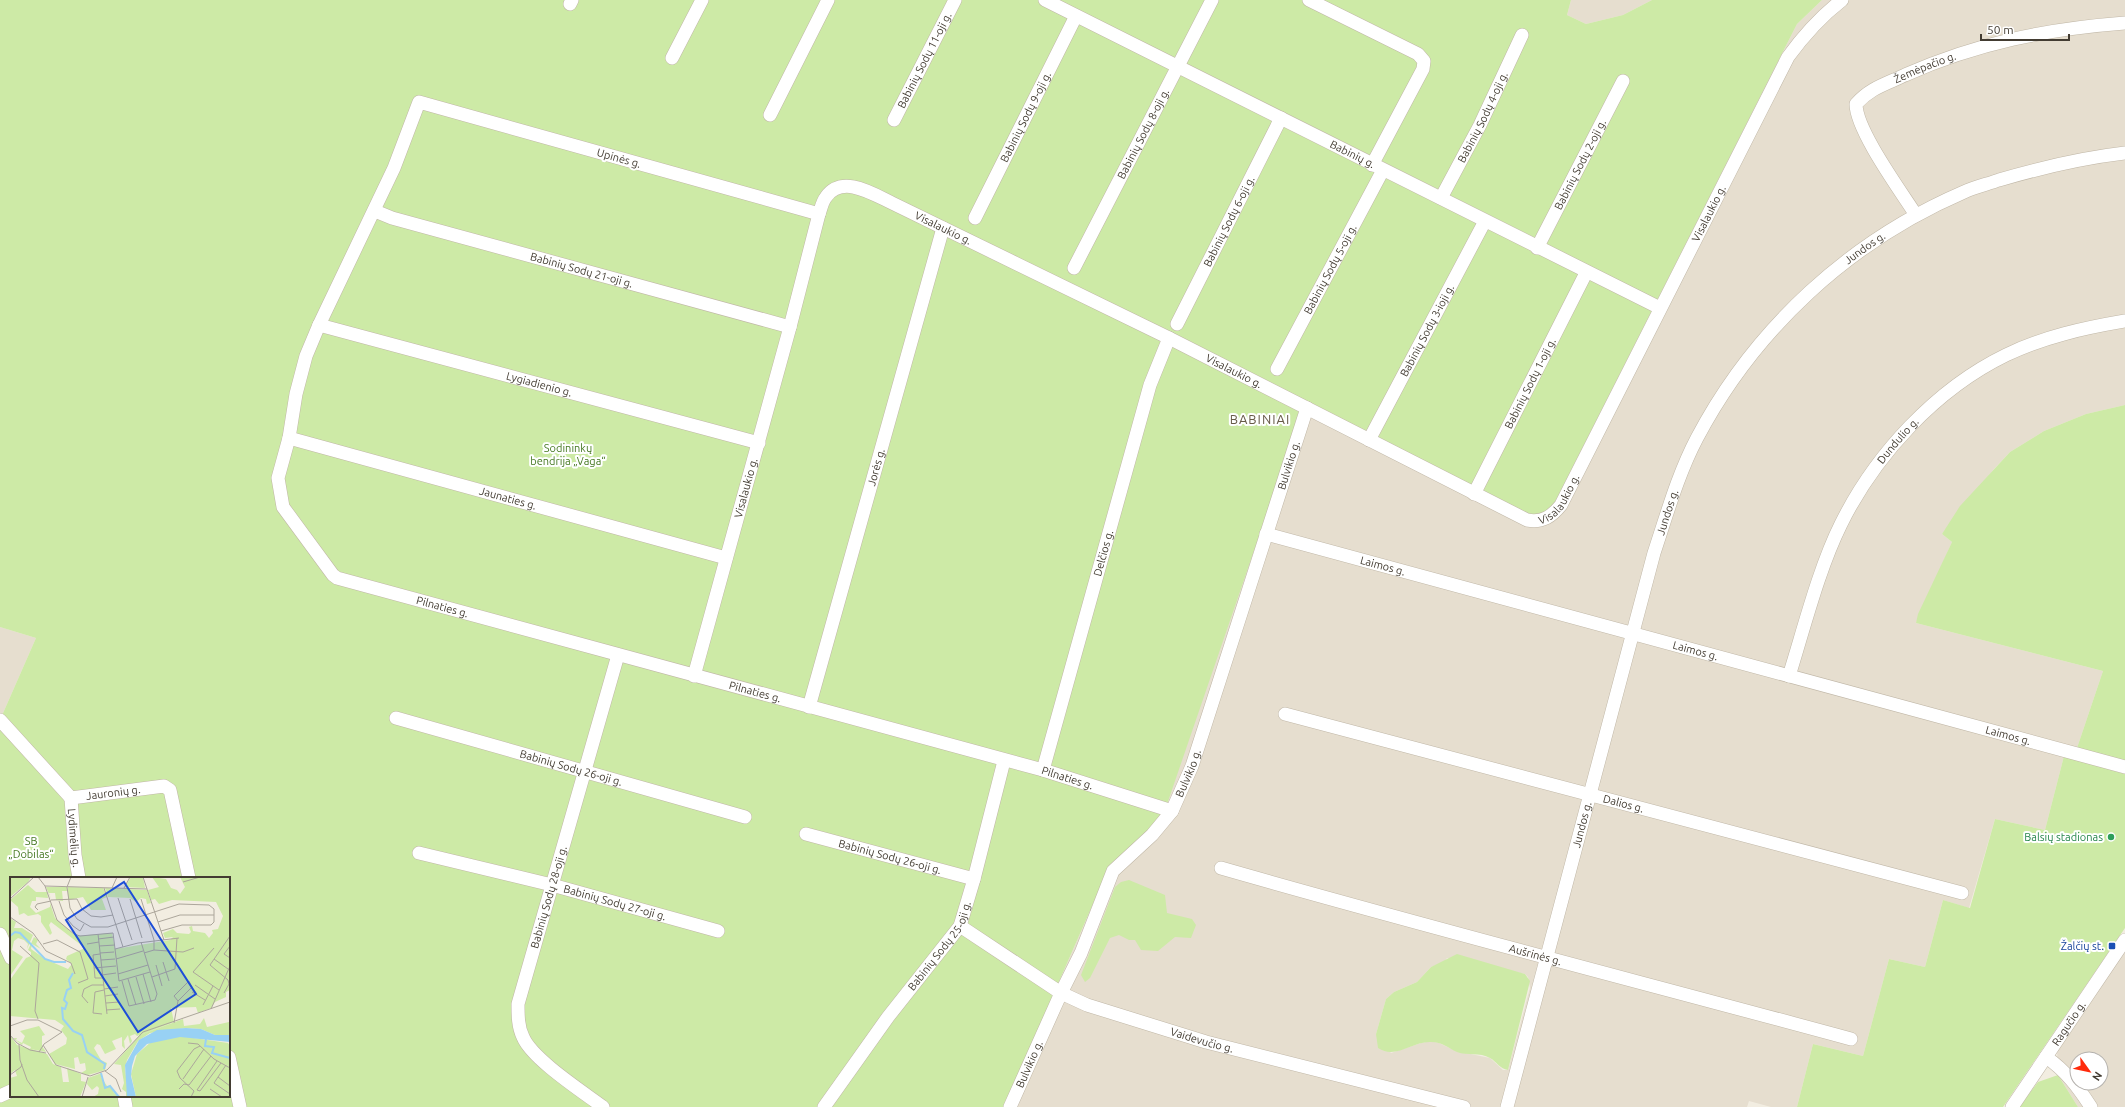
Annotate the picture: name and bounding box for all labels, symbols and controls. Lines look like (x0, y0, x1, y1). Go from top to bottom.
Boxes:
street label: Babinių Sodų 11-oji g. (895, 10, 954, 110)
scale bar (1981, 16, 2069, 42)
text: 50 m (1987, 23, 2014, 36)
street label: Žemėpačio g. (1892, 50, 1958, 85)
street label: Babinių Sodų 9-oji g. (998, 70, 1053, 164)
street label: Babinių Sodų 4-oji g. (1455, 70, 1510, 165)
street label: Babinių Sodų 8-oji g. (1115, 87, 1171, 181)
street label: Babinių Sodų 2-oji g. (1552, 117, 1608, 212)
street label: Babinių g. (1328, 138, 1377, 170)
street label: Upinės g. (596, 146, 642, 170)
street label: Babinių Sodų 6-oji g. (1201, 174, 1257, 269)
street label: Visalaukio g. (1689, 183, 1728, 244)
street label: Visalaukio g. (913, 209, 974, 247)
street label: Babinių Sodų 5-oji g. (1301, 222, 1359, 316)
street label: Jundos g. (1842, 229, 1887, 266)
street label: Babinių Sodų 21-oji g. (529, 250, 634, 290)
street label: Babinių Sodų 3-ioji g. (1398, 282, 1456, 379)
street label: Babinių Sodų 1-oji g. (1502, 336, 1558, 431)
street label: Visalaukio g. (1204, 352, 1264, 390)
street label: Lygiadienio g. (505, 370, 573, 399)
district label: BABINIAI (1230, 412, 1290, 426)
street label: Dundulio g. (1875, 415, 1921, 466)
street label: Bulvikio g. (1275, 439, 1302, 491)
park label: Sodininkų bendrija „Vaga“ (530, 442, 606, 467)
street label: Jorės g. (865, 447, 887, 487)
street label: Visalaukio g. (732, 457, 760, 519)
street label: Visalaukio g. (1537, 472, 1582, 526)
street label: Jaunaties g. (478, 485, 538, 512)
street label: Jundos g. (1654, 488, 1680, 537)
street label: Delčios g. (1091, 529, 1115, 578)
street label: Laimos g. (1359, 554, 1407, 578)
street label: Pilnaties g. (415, 594, 470, 619)
street label: Laimos g. (1672, 639, 1719, 662)
street label: Pilnaties g. (728, 679, 782, 705)
street label: Laimos g. (1984, 723, 2032, 747)
street label: Babinių Sodų 26-oji g. (518, 747, 624, 788)
street label: Bulvikio g. (1173, 748, 1203, 799)
street label: Pilnaties g. (1040, 764, 1095, 792)
street label: Jauronių g. (85, 783, 141, 802)
street label: Dalios g. (1602, 792, 1645, 815)
street label: Jundos g. (1570, 800, 1594, 849)
street label: Lydimėlių g. (66, 808, 83, 868)
place label: Balsių stadionas (2024, 831, 2103, 843)
marker: Balsių stadionas (2106, 832, 2116, 842)
park label: SB „Dobilas“ (8, 835, 54, 860)
street label: Babinių Sodų 26-oji g. (837, 837, 943, 876)
street label: Babinių Sodų 28-oji g. (528, 844, 569, 950)
inset map (10, 877, 230, 1097)
street label: Babinių Sodų 27-oji g. (562, 882, 668, 922)
street label: Babinių Sodų 25-oji g. (905, 900, 973, 993)
place label: Žalčių st. (2061, 939, 2104, 952)
marker: Žalčių st. (2107, 941, 2117, 951)
street label: Aušrinės g. (1508, 942, 1563, 967)
street label: Ragučio g. (2049, 999, 2088, 1048)
street label: Vaidevučio g. (1169, 1025, 1235, 1055)
street label: Bulvikio g. (1013, 1039, 1045, 1090)
north arrow (2069, 1051, 2109, 1091)
text: N (2090, 1070, 2105, 1083)

